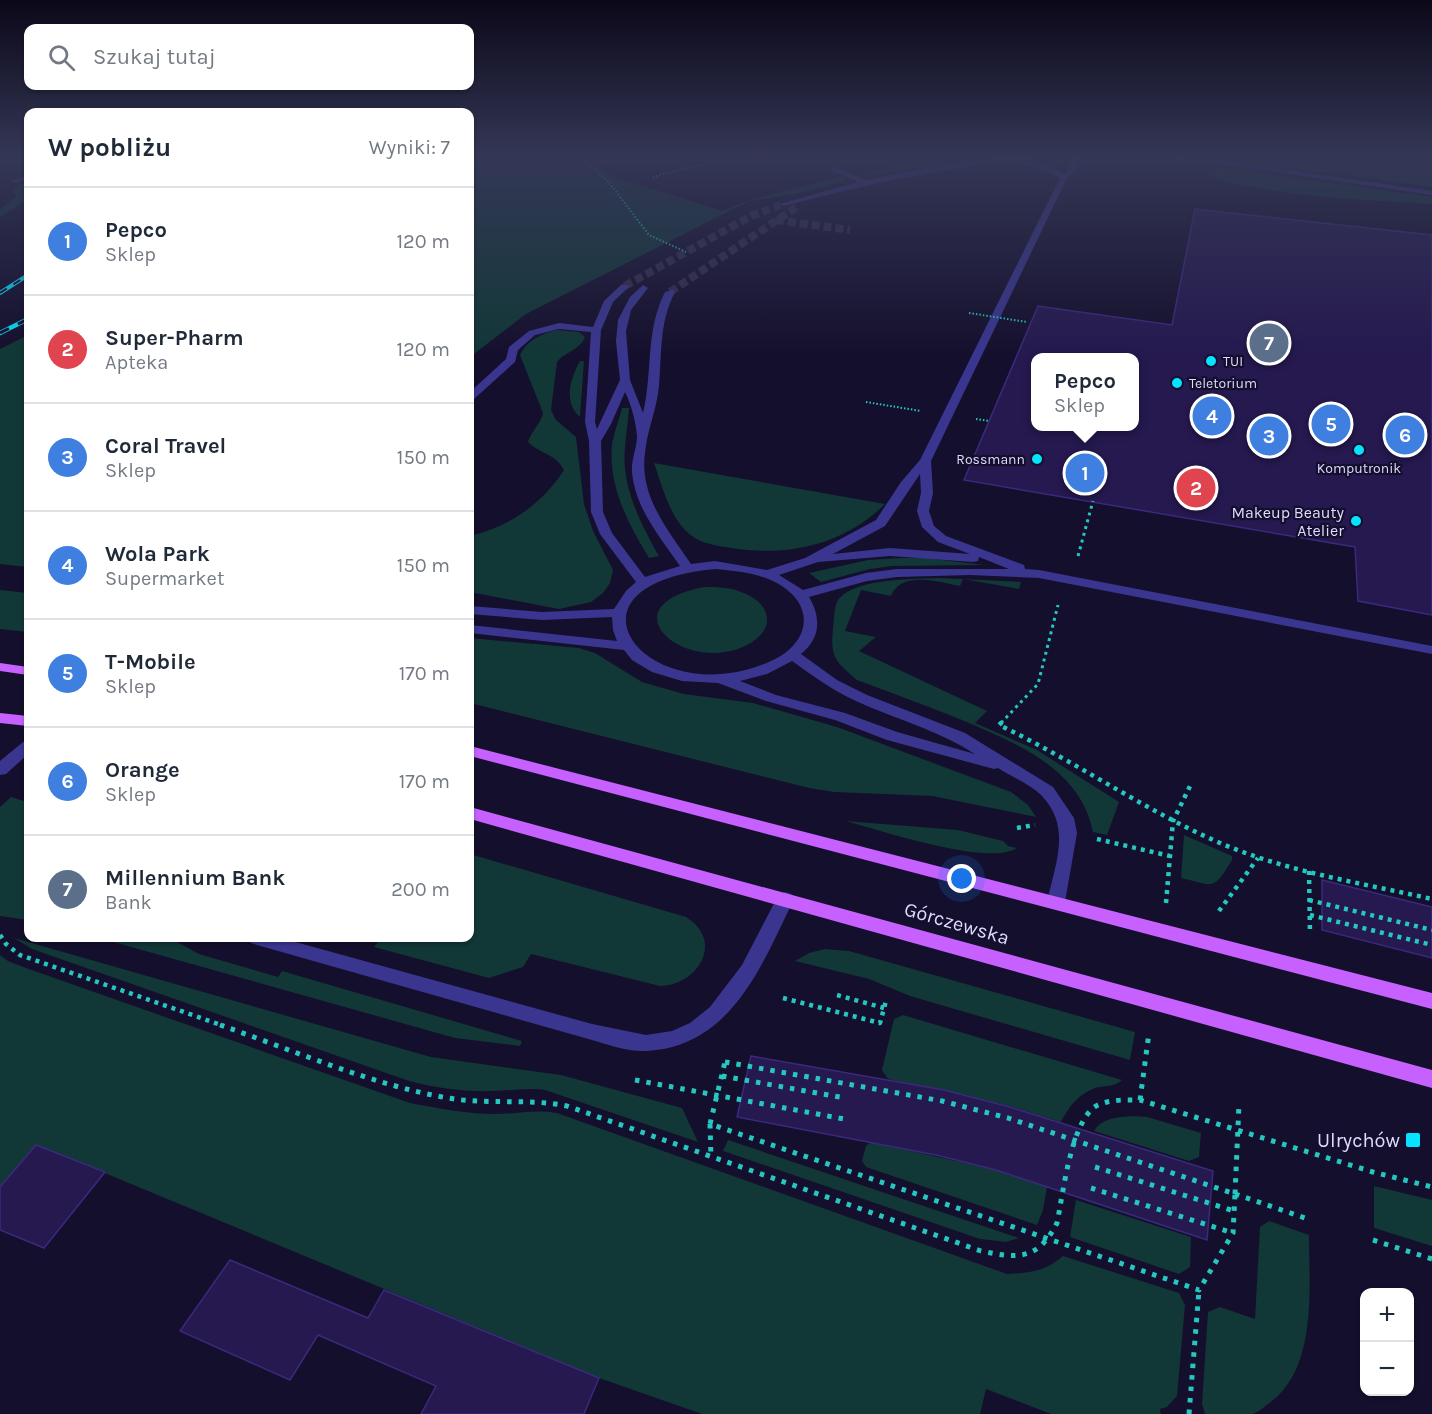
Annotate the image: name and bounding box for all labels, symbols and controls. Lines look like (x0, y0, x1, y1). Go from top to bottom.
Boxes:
search box (24, 24, 474, 90)
icon: search (45, 41, 78, 74)
text: Szukaj tutaj (93, 44, 216, 70)
text: W pobliżu (48, 132, 171, 163)
text: Wyniki: 7 (369, 136, 450, 159)
text: Pepco (105, 217, 167, 243)
text: 1 (64, 230, 71, 253)
text: 120 m (396, 230, 450, 253)
text: Sklep (105, 243, 156, 266)
pin: 7 (1250, 320, 1288, 366)
text: Super-Pharm (105, 325, 244, 351)
text: 2 (61, 338, 74, 361)
text: 120 m (396, 338, 450, 361)
text: Apteka (105, 351, 168, 374)
popup (1031, 353, 1139, 431)
place label: TUI (1223, 353, 1243, 370)
marker: TUI (1204, 354, 1218, 368)
text: Pepco (1054, 368, 1116, 394)
place label: Teletorium (1189, 375, 1257, 392)
marker: Teletorium (1170, 376, 1184, 390)
text: Sklep (1054, 394, 1105, 417)
pin: 4 (1192, 394, 1232, 438)
pin: 5 (1312, 402, 1350, 446)
pin: 6 (1386, 412, 1424, 458)
pin: 3 (1250, 414, 1288, 458)
text: Coral Travel (105, 433, 226, 459)
marker: Komputronik (1352, 443, 1366, 457)
text: 3 (61, 446, 74, 469)
text: 150 m (397, 446, 450, 469)
pin: 1 (1066, 450, 1104, 496)
place label: Rossmann (956, 451, 1025, 468)
marker: Rossmann (1030, 452, 1044, 466)
text: Sklep (105, 459, 156, 482)
place label: Komputronik (1317, 460, 1401, 477)
pin: 2 (1176, 466, 1216, 510)
place label: Makeup Beauty Atelier (1231, 503, 1345, 540)
marker: Makeup Beauty Atelier (1349, 514, 1363, 528)
text: Wola Park (105, 541, 210, 567)
text: 4 (62, 554, 73, 577)
text: 150 m (397, 554, 450, 577)
text: Supermarket (105, 567, 224, 590)
text: T-Mobile (105, 649, 196, 675)
text: 5 (62, 662, 73, 685)
text: 170 m (399, 662, 450, 685)
text: Sklep (105, 675, 156, 698)
text: Orange (105, 757, 180, 783)
text: 6 (61, 770, 74, 793)
text: 170 m (399, 770, 450, 793)
text: Sklep (105, 783, 156, 806)
your location (947, 864, 976, 893)
text: Millennium Bank (105, 865, 285, 891)
text: 7 (63, 878, 72, 901)
text: 200 m (391, 878, 450, 901)
text: Bank (105, 891, 152, 914)
street label: Górczewska (902, 897, 1012, 949)
place label: Ulrychów (1317, 1129, 1401, 1152)
marker: Ulrychów (1404, 1131, 1422, 1149)
map controls (1360, 1288, 1414, 1396)
button: + (1360, 1288, 1414, 1342)
button: − (1360, 1342, 1414, 1396)

